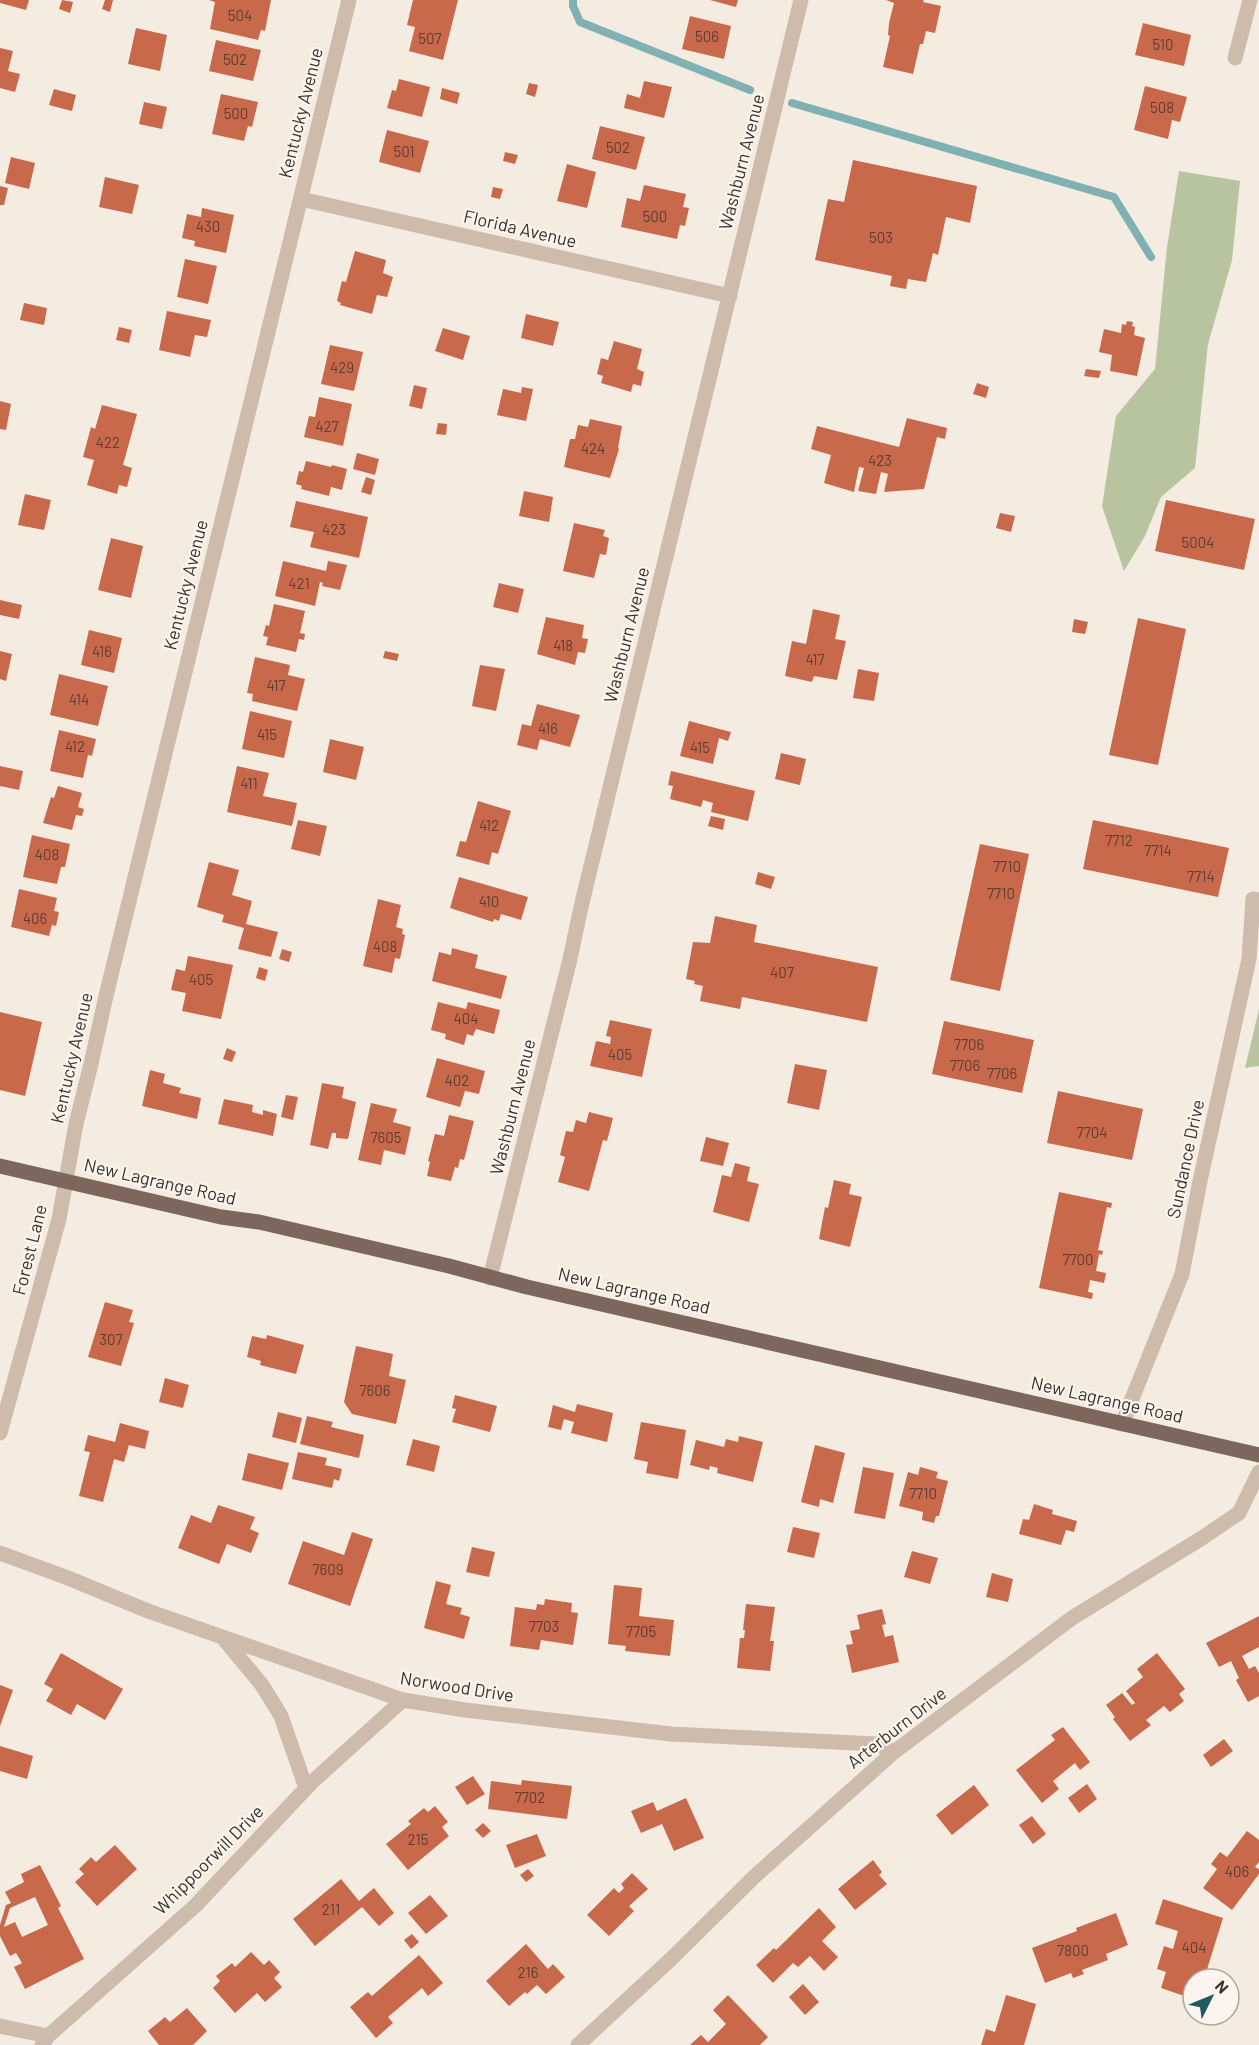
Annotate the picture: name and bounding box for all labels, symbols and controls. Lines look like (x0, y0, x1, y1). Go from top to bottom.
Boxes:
house number: 504 (228, 6, 252, 24)
house number: 506 (695, 27, 719, 45)
house number: 507 (418, 29, 442, 47)
house number: 510 (1152, 35, 1174, 53)
street label: Kentucky Avenue (273, 45, 327, 180)
house number: 502 (223, 50, 247, 68)
street label: Washburn Avenue (714, 92, 769, 232)
house number: 508 (1150, 98, 1174, 116)
house number: 500 (224, 104, 248, 122)
house number: 502 (606, 138, 630, 156)
house number: 501 (393, 142, 415, 160)
street label: Florida Avenue (462, 204, 579, 252)
house number: 500 (643, 207, 667, 225)
house number: 430 (196, 217, 220, 235)
house number: 503 (869, 228, 893, 246)
house number: 429 (330, 358, 354, 376)
house number: 427 (315, 417, 339, 435)
house number: 422 (96, 433, 120, 451)
house number: 424 (581, 439, 605, 457)
house number: 423 (868, 451, 892, 469)
street label: Kentucky Avenue (158, 517, 212, 652)
house number: 423 (322, 520, 346, 538)
house number: 5004 (1182, 533, 1214, 551)
street label: Washburn Avenue (599, 565, 654, 705)
house number: 421 (288, 574, 310, 592)
house number: 418 (553, 636, 573, 654)
house number: 416 (92, 642, 112, 660)
house number: 417 (805, 650, 825, 668)
house number: 417 (266, 676, 286, 694)
house number: 414 (69, 690, 89, 708)
house number: 416 (538, 719, 558, 737)
house number: 415 (257, 725, 277, 743)
house number: 412 (65, 737, 85, 755)
house number: 415 (690, 738, 710, 756)
house number: 411 (240, 774, 258, 792)
house number: 412 (479, 816, 499, 834)
house number: 7712 (1105, 831, 1133, 849)
house number: 7714 (1144, 841, 1172, 859)
house number: 408 (35, 845, 59, 863)
house number: 7710 (993, 857, 1021, 875)
house number: 7714 (1187, 867, 1215, 885)
house number: 7710 (987, 884, 1015, 902)
house number: 410 (479, 892, 499, 910)
house number: 406 (23, 909, 47, 927)
house number: 408 (373, 937, 397, 955)
house number: 407 (770, 963, 794, 981)
house number: 405 (189, 970, 213, 988)
street label: Kentucky Avenue (45, 990, 97, 1125)
house number: 404 (453, 1009, 479, 1027)
house number: 7706 (954, 1035, 984, 1053)
street label: Washburn Avenue (485, 1037, 540, 1177)
house number: 405 (608, 1045, 632, 1063)
house number: 7706 (950, 1056, 980, 1074)
house number: 7706 (987, 1064, 1017, 1082)
house number: 402 (445, 1071, 469, 1089)
street label: Sundance Drive (1162, 1097, 1208, 1220)
house number: 7704 (1077, 1123, 1107, 1141)
house number: 7605 (370, 1128, 402, 1146)
street label: New Lagrange Road (82, 1153, 238, 1209)
street label: Forest Lane (7, 1202, 51, 1297)
house number: 7700 (1062, 1250, 1094, 1268)
street label: New Lagrange Road (556, 1262, 712, 1318)
house number: 307 (99, 1330, 123, 1348)
street label: New Lagrange Road (1029, 1371, 1185, 1427)
house number: 7606 (359, 1381, 391, 1399)
house number: 7710 (909, 1484, 937, 1502)
house number: 7609 (312, 1560, 344, 1578)
house number: 7703 (529, 1617, 559, 1635)
house number: 7705 (626, 1622, 656, 1640)
street label: Norwood Drive (399, 1666, 516, 1706)
street label: Arterburn Drive (842, 1682, 950, 1773)
house number: 7702 (515, 1788, 545, 1806)
street label: Whippoorwill Drive (149, 1800, 268, 1919)
house number: 215 (408, 1830, 428, 1848)
house number: 406 (1225, 1862, 1249, 1880)
house number: 211 (322, 1900, 340, 1918)
house number: 404 (1181, 1938, 1207, 1956)
house number: 7800 (1057, 1941, 1089, 1959)
house number: 216 (518, 1963, 538, 1981)
north arrow (1181, 1967, 1241, 2027)
text: N (1212, 1976, 1233, 1997)

